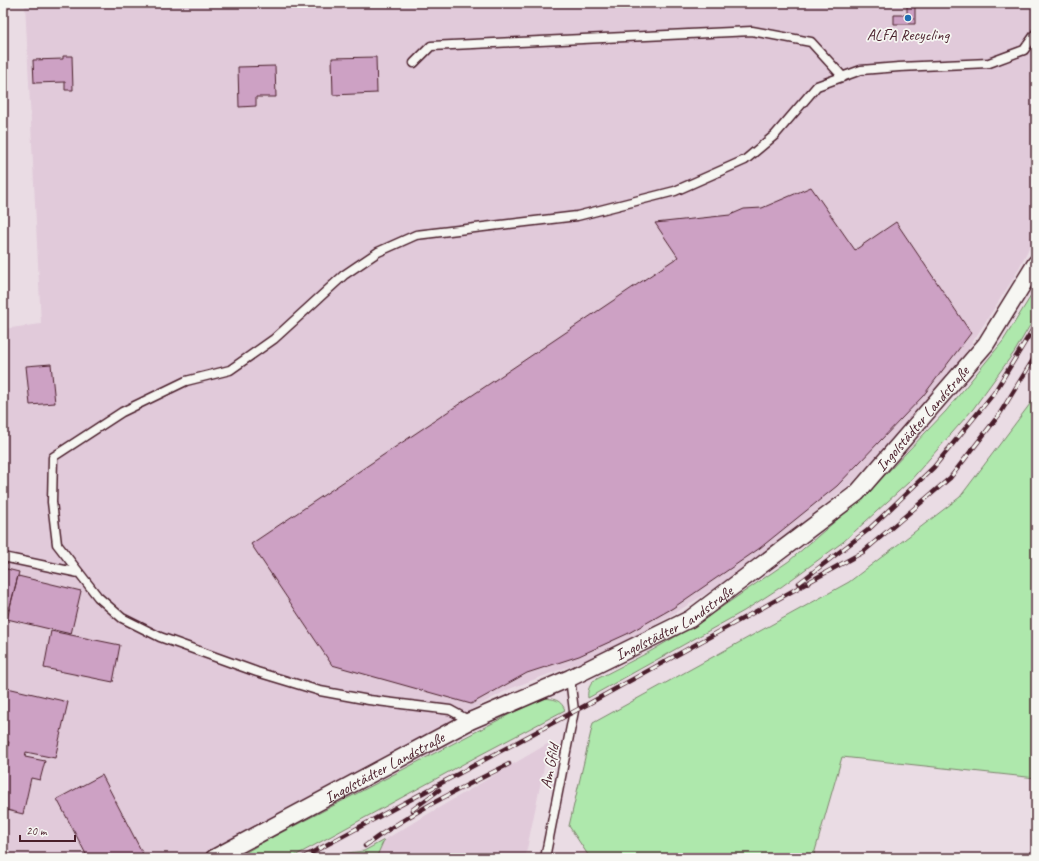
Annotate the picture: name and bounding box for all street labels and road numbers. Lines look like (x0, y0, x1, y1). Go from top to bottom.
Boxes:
street label: Ingolstädter Landstraße (871, 361, 975, 476)
street label: Ingolstädter Landstraße (612, 580, 738, 665)
street label: Ingolstädter Landstraße (321, 727, 450, 808)
street label: Am Gfild (536, 740, 565, 790)

